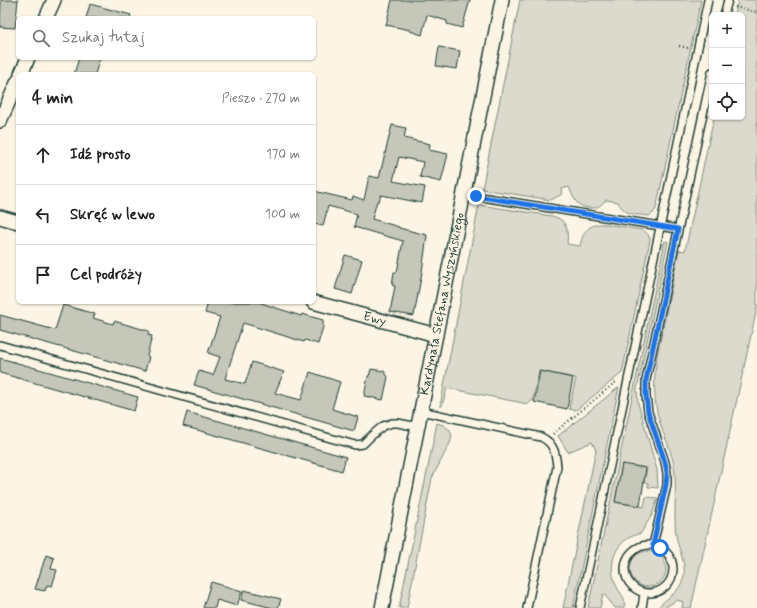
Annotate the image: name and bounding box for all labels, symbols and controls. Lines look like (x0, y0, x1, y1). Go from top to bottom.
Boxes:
map controls (709, 12, 745, 120)
button: + (709, 12, 745, 48)
search box (16, 16, 316, 60)
icon: search (30, 27, 52, 49)
text: Szukaj tutaj (62, 28, 145, 48)
button: − (709, 48, 745, 84)
button: locate (709, 84, 745, 120)
text: 4 min (32, 87, 73, 109)
text: Pieszo · 270 m (222, 90, 300, 107)
icon: ahead (32, 144, 54, 166)
text: Idź prosto (70, 145, 131, 165)
text: 170 m (266, 146, 300, 163)
route end (467, 187, 485, 205)
icon: left (32, 204, 54, 226)
text: Skręć w lewo (70, 205, 155, 225)
text: 100 m (265, 206, 300, 223)
street label: Kardynała Stefana Wyszyńskiego (416, 211, 468, 397)
icon: arrive (32, 264, 54, 286)
text: Cel podróży (70, 265, 142, 285)
street label: Ewy (361, 307, 389, 330)
route start (651, 539, 669, 557)

